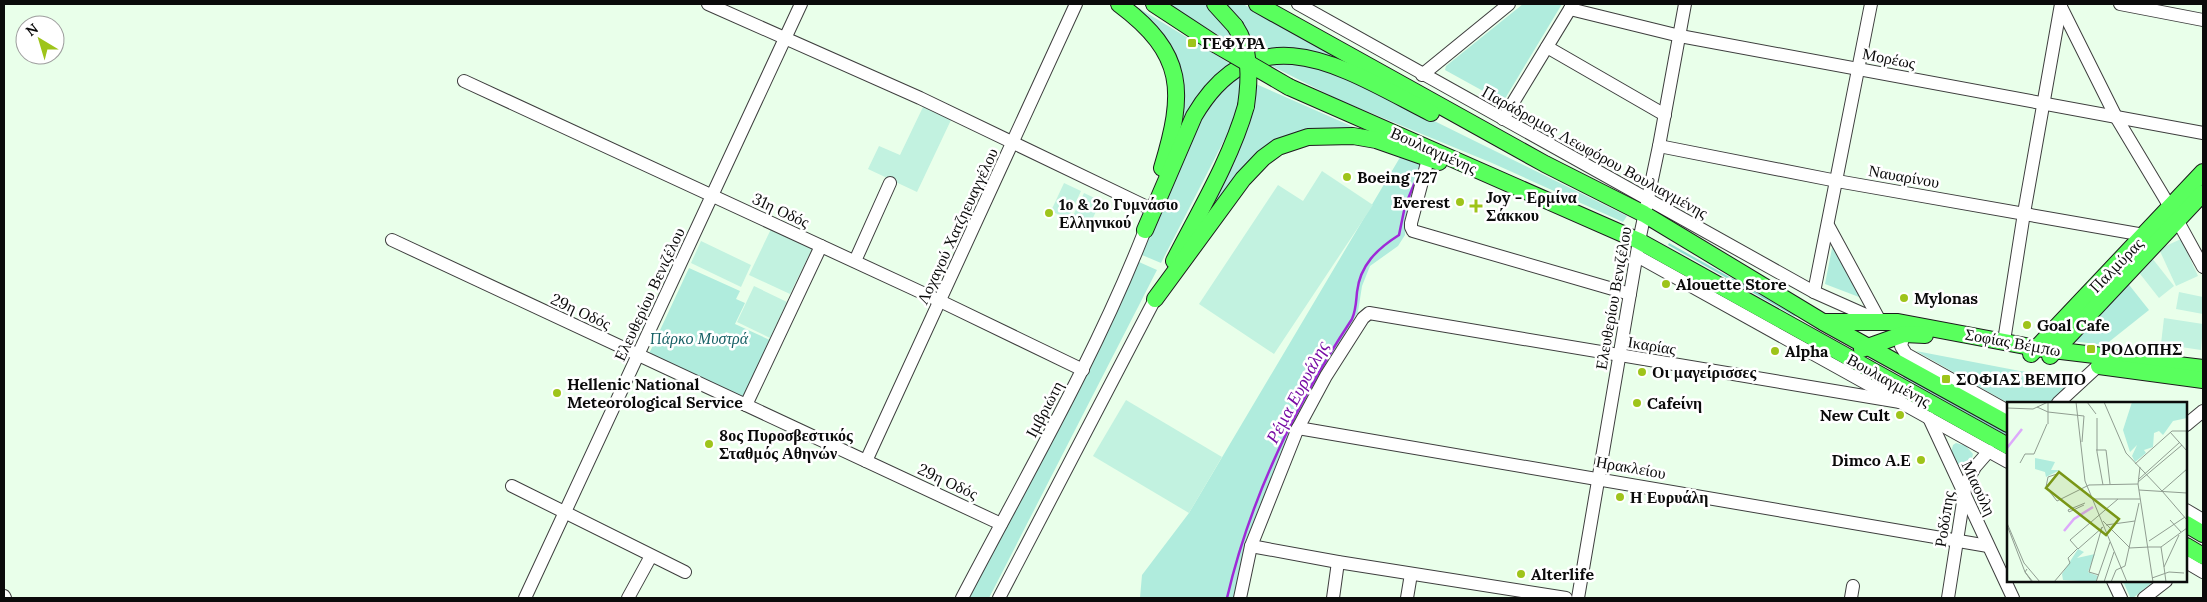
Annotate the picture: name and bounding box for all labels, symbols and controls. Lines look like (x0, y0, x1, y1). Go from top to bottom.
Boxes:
north arrow (15, 15, 65, 65)
text: N (22, 19, 42, 40)
place label: ΓΕΦΥΡΑ (1202, 33, 1266, 53)
marker: ΓΕΦΥΡΑ (1186, 37, 1198, 49)
street label: Μορέως (1861, 43, 1918, 73)
street label: Παράδρομος Λεωφόρου Βουλιαγμένης (1478, 81, 1712, 223)
street label: Βουλιαγμένης (1388, 122, 1481, 178)
street label: Λοχαγού Χατζηευαγγέλου (912, 145, 1002, 307)
street label: Ναυαρίνου (1867, 160, 1941, 192)
place label: Boeing 727 (1357, 167, 1438, 187)
marker: Boeing 727 (1341, 171, 1353, 183)
place label: Joy - Ερμίνα Σάκκου (1486, 187, 1577, 225)
street label: 31η Οδός (749, 188, 813, 232)
place label: Everest (1393, 192, 1450, 212)
place label: 1ο & 2ο Γυμνάσιο Ελληνικού (1059, 194, 1178, 232)
marker: Everest (1454, 196, 1466, 208)
marker: Joy - Ερμίνα Σάκκου (1470, 200, 1482, 212)
marker: 1ο & 2ο Γυμνάσιο Ελληνικού (1043, 207, 1055, 219)
street label: Ελευθερίου Βενιζέλου (609, 224, 689, 364)
street label: Ελευθερίου Βενιζέλου (1591, 225, 1635, 371)
street label: Παλμύρας (2085, 233, 2148, 297)
place label: Alouette Store (1676, 274, 1787, 294)
marker: Alouette Store (1660, 278, 1672, 290)
street label: 29η Οδός (548, 288, 615, 334)
place label: Mylonas (1914, 288, 1978, 308)
marker: Mylonas (1898, 292, 1910, 304)
place label: Goal Cafe (2037, 315, 2110, 335)
marker: Goal Cafe (2021, 319, 2033, 331)
street label: Σοφίας Βέμπω (1964, 324, 2062, 360)
park label: Πάρκο Μυστρά (650, 328, 749, 348)
street label: Ικαρίας (1626, 331, 1678, 359)
water label: Ρέμα Ευρυάλης (1260, 336, 1334, 448)
place label: ΡΟΔΟΠΗΣ (2101, 339, 2182, 359)
place label: Alpha (1785, 341, 1829, 361)
marker: ΡΟΔΟΠΗΣ (2085, 343, 2097, 355)
marker: Alpha (1769, 345, 1781, 357)
street label: Βουλιαγμένης (1844, 349, 1935, 411)
place label: Οι μαγείρισσες (1652, 362, 1756, 382)
marker: Οι μαγείρισσες (1636, 366, 1648, 378)
place label: ΣΟΦΙΑΣ ΒΕΜΠΟ (1956, 369, 2086, 389)
marker: ΣΟΦΙΑΣ ΒΕΜΠΟ (1940, 373, 1952, 385)
place label: Hellenic National Meteorological Service (567, 374, 743, 412)
street label: Ιμβριώτη (1021, 377, 1067, 441)
marker: Hellenic National Meteorological Service (551, 387, 563, 399)
place label: Cafeίνη (1647, 393, 1702, 413)
marker: Cafeίνη (1631, 397, 1643, 409)
inset map (2007, 402, 2187, 582)
place label: New Cult (1820, 405, 1890, 425)
marker: New Cult (1894, 409, 1906, 421)
place label: 8ος Πυροσβεστικός Σταθμός Αθηνών (719, 425, 853, 463)
marker: 8ος Πυροσβεστικός Σταθμός Αθηνών (703, 438, 715, 450)
place label: Dimco Α.Ε (1831, 450, 1911, 470)
street label: Ηρακλείου (1594, 451, 1668, 483)
marker: Dimco Α.Ε (1915, 454, 1927, 466)
street label: Μιαούλη (1958, 457, 2000, 519)
street label: 29η Οδός (915, 458, 982, 504)
place label: Η Ευρυάλη (1630, 487, 1708, 507)
street label: Ροδόπης (1930, 489, 1958, 548)
marker: Η Ευρυάλη (1614, 491, 1626, 503)
place label: Alterlife (1531, 564, 1594, 584)
marker: Alterlife (1515, 568, 1527, 580)

